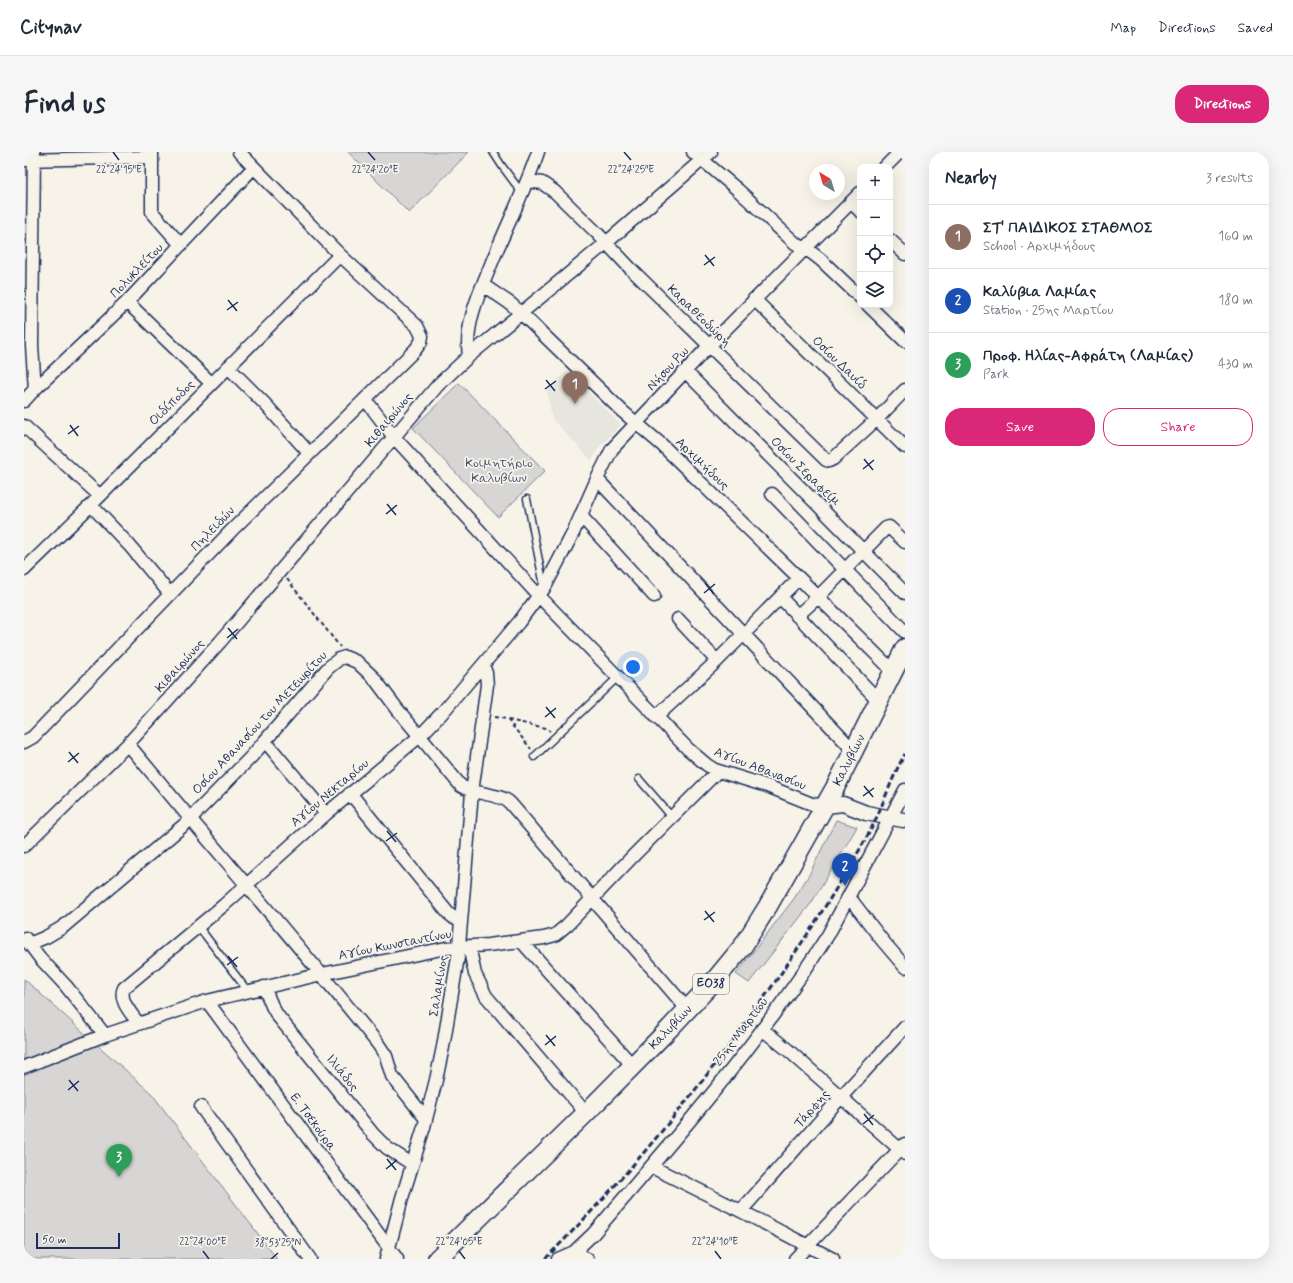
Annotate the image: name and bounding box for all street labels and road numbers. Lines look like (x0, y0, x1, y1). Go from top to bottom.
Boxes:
street label: Πολυκλείτου (107, 240, 167, 302)
street label: Καραθεοδώρη (663, 281, 735, 351)
street label: Οσίου Δαυίδ (808, 333, 870, 393)
street label: Νήσου Ρω (643, 343, 693, 395)
street label: Οιδίποδος (145, 376, 199, 430)
street label: Κιθαιρώνος (361, 389, 417, 451)
street label: Οσίου Σεραφείμ (766, 433, 844, 511)
street label: Αρχιμήδους (671, 434, 733, 494)
street label: Πηλειδών (187, 503, 239, 555)
street label: Κιθαιρώνος (152, 635, 209, 696)
street label: Οσίου Αθανασίου του Μετεωρίτου (189, 647, 331, 798)
street label: Καλυβίων (829, 731, 869, 789)
street label: Αγίου Αθανασίου (711, 744, 809, 794)
street label: Αγίου Νεκταρίου (287, 755, 373, 831)
street label: Αγίου Κωνσταντίνου (337, 926, 453, 964)
street label: Σαλαμίνος (426, 954, 452, 1018)
road number: ΕΟ38 (693, 974, 729, 994)
street label: 25ης Μαρτίου (710, 994, 772, 1070)
street label: Καλυβίων (645, 1001, 696, 1053)
street label: Ιλιάδος (322, 1051, 362, 1095)
street label: Τάρφης (791, 1086, 834, 1132)
street label: Ε. Τσεκούρα (286, 1090, 340, 1154)

